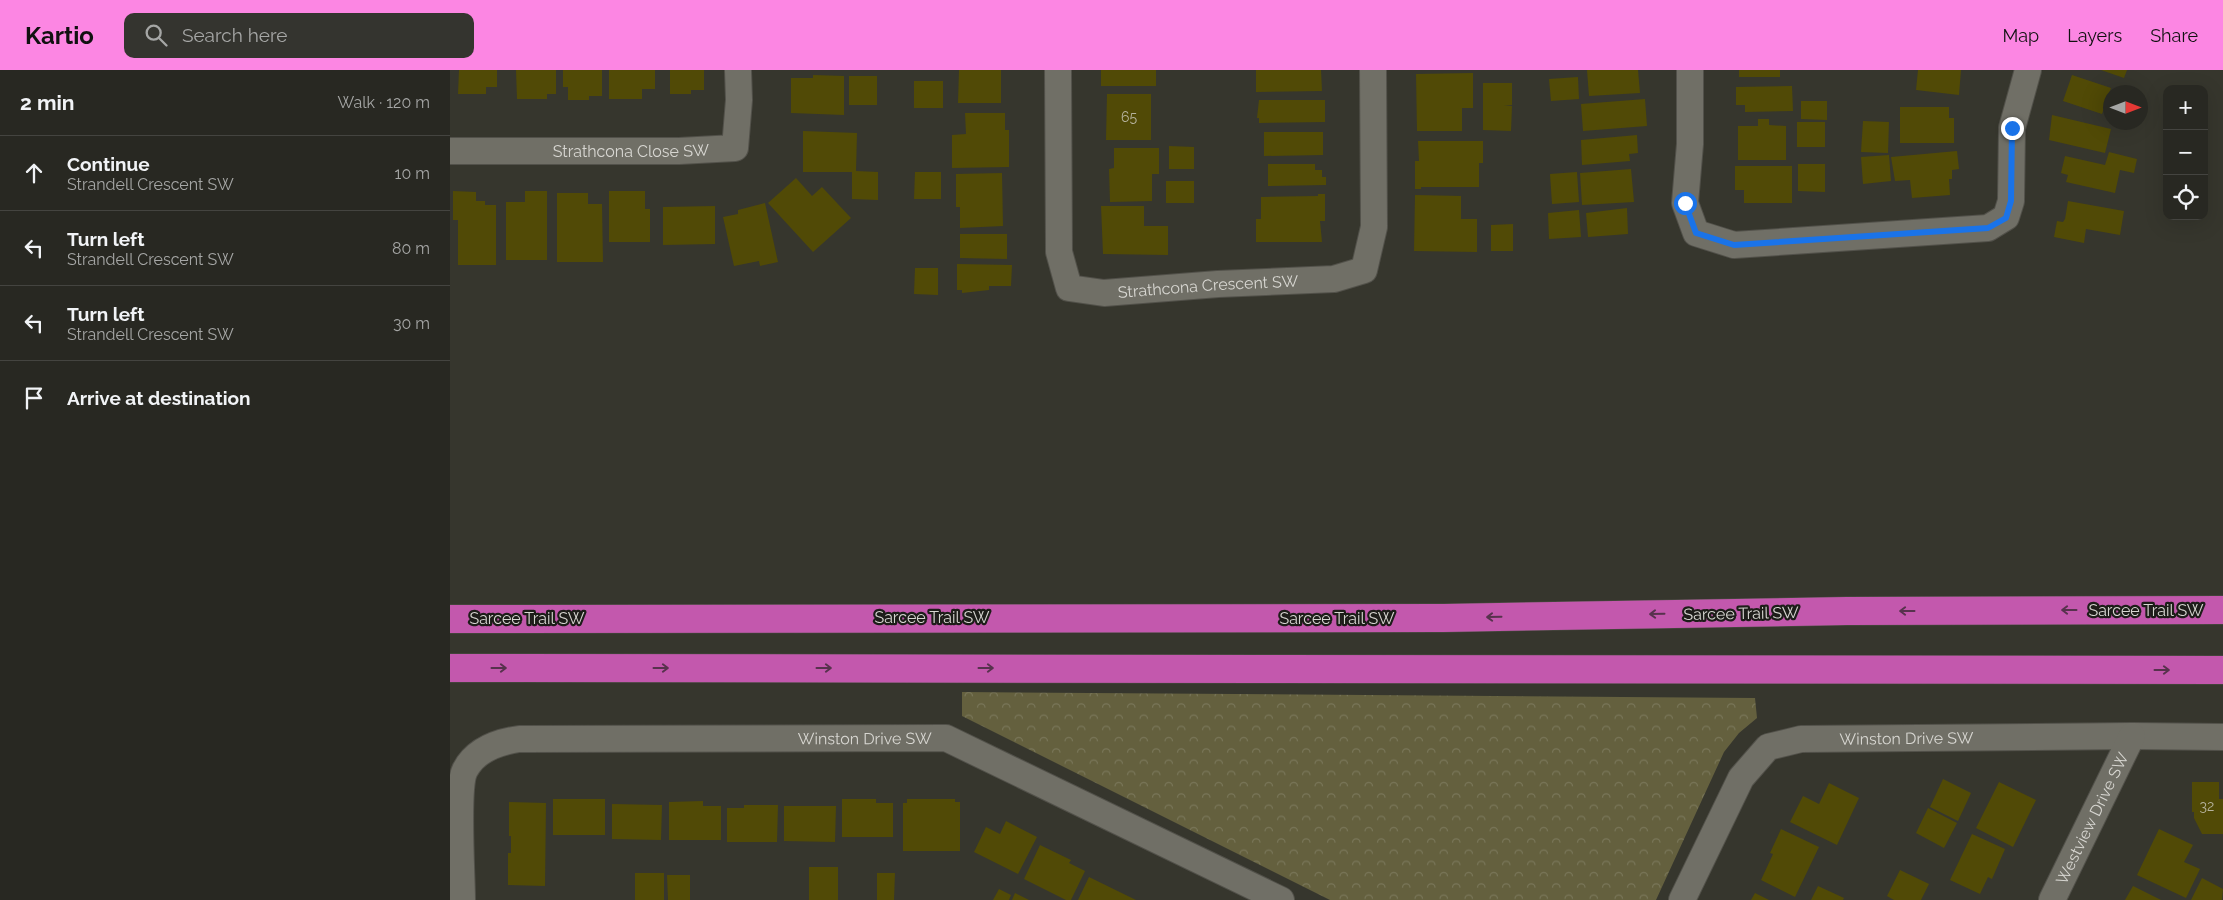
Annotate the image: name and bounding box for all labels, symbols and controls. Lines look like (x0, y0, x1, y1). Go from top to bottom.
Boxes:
search box (124, 13, 474, 58)
text: Kartio (25, 21, 94, 50)
icon: search (142, 21, 170, 49)
text: Search here (182, 24, 287, 46)
text: Map (2003, 25, 2039, 46)
text: Layers (2067, 25, 2122, 46)
text: Share (2150, 25, 2198, 46)
north arrow (2103, 85, 2148, 130)
map controls (2163, 85, 2208, 220)
button: + (2163, 85, 2208, 130)
text: 2 min (20, 90, 74, 115)
text: Walk · 120 m (338, 93, 430, 112)
house number: 65 (1121, 109, 1137, 125)
route end (2001, 117, 2024, 140)
button: − (2163, 130, 2208, 175)
street label: Strathcona Close SW (553, 140, 710, 161)
text: Continue (67, 153, 150, 175)
icon: ahead (20, 159, 48, 187)
text: 10 m (395, 164, 430, 183)
text: Strandell Crescent SW (67, 175, 234, 194)
button: locate (2163, 175, 2208, 220)
route start (1674, 192, 1697, 215)
text: Turn left (67, 228, 144, 250)
icon: left (20, 234, 48, 262)
text: 80 m (392, 239, 430, 258)
text: Strandell Crescent SW (67, 250, 234, 269)
street label: Strathcona Crescent SW (1117, 272, 1299, 302)
text: Turn left (67, 303, 144, 325)
icon: left (20, 309, 48, 337)
text: 30 m (393, 314, 430, 333)
text: Strandell Crescent SW (67, 325, 234, 344)
icon: arrive (20, 384, 48, 412)
text: Arrive at destination (67, 387, 251, 409)
street label: Sarcee Trail SW (2088, 601, 2204, 620)
street label: Sarcee Trail SW (1683, 603, 1799, 624)
one-way arrow (2062, 605, 2078, 615)
one-way arrow (1899, 606, 1916, 616)
street label: Sarcee Trail SW (874, 608, 990, 627)
street label: Sarcee Trail SW (469, 609, 585, 628)
street label: Sarcee Trail SW (1279, 609, 1395, 628)
one-way arrow (1649, 609, 1666, 619)
one-way arrow (1487, 612, 1503, 622)
one-way arrow (490, 663, 506, 673)
one-way arrow (652, 663, 669, 673)
one-way arrow (815, 663, 831, 673)
one-way arrow (978, 663, 994, 673)
one-way arrow (2154, 665, 2170, 675)
street label: Winston Drive SW (1839, 728, 1974, 749)
street label: Winston Drive SW (798, 729, 932, 748)
street label: Westview Drive SW (2052, 749, 2133, 888)
house number: 32 (2200, 798, 2214, 814)

